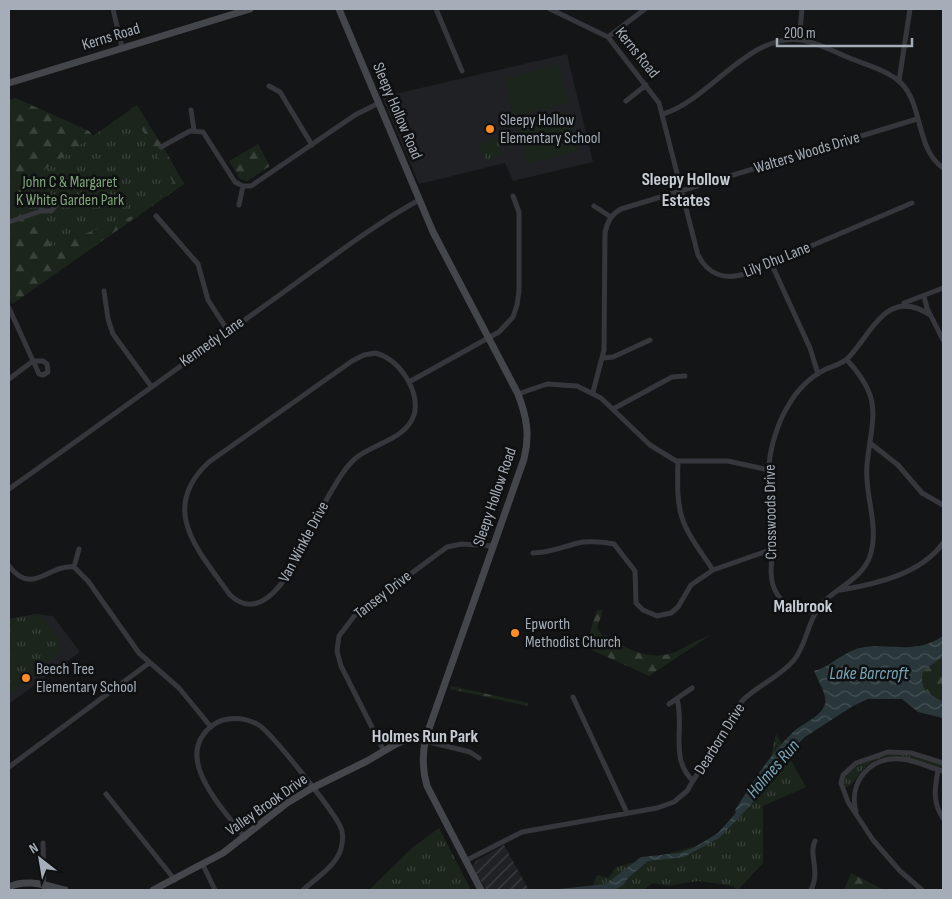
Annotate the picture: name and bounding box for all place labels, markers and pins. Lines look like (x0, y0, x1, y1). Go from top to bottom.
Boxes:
place label: Sleepy Hollow Elementary School (500, 111, 600, 148)
marker: Sleepy Hollow Elementary School (484, 123, 496, 135)
place label: Epworth Methodist Church (525, 615, 621, 652)
marker: Epworth Methodist Church (509, 627, 521, 639)
place label: Beech Tree Elementary School (36, 660, 136, 697)
marker: Beech Tree Elementary School (20, 672, 32, 684)

